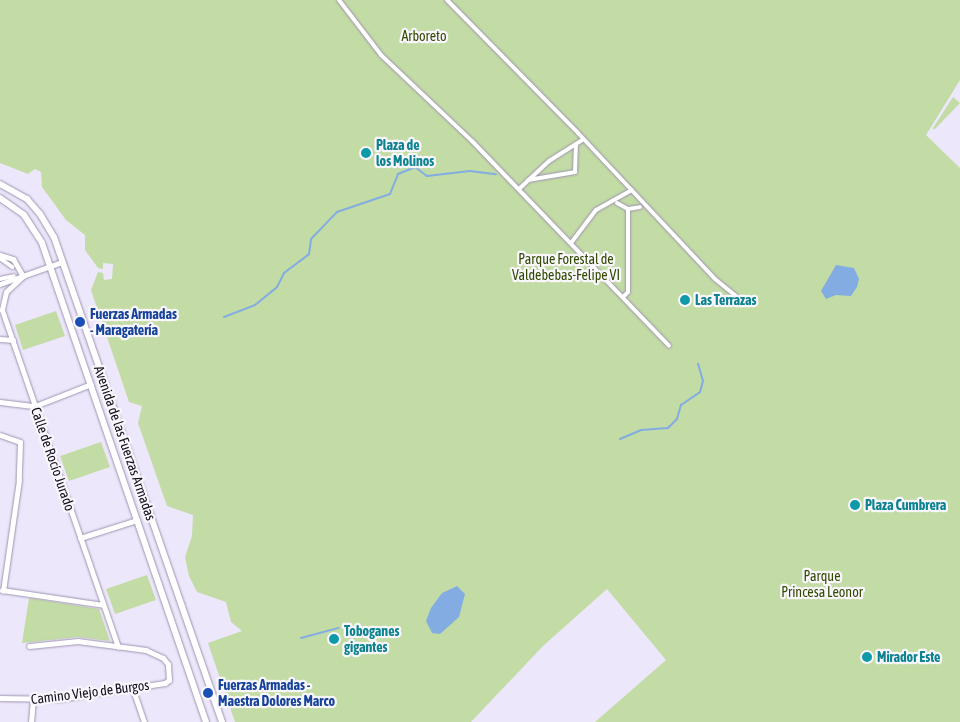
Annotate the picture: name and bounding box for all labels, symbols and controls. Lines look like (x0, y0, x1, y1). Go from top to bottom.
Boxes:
park label: Arboreto (401, 28, 447, 44)
place label: Plaza de los Molinos (376, 137, 434, 170)
marker: Plaza de los Molinos (360, 147, 372, 159)
park label: Parque Forestal de Valdebebas-Felipe VI (512, 251, 620, 284)
place label: Las Terrazas (695, 292, 756, 308)
marker: Las Terrazas (679, 294, 691, 306)
place label: Fuerzas Armadas - Maragatería (90, 306, 177, 338)
marker: Fuerzas Armadas - Maragatería (74, 316, 86, 328)
street label: Avenida de las Fuerzas Armadas (91, 363, 159, 523)
street label: Calle de Rocío Jurado (27, 405, 79, 513)
place label: Plaza Cumbrera (865, 497, 946, 513)
marker: Plaza Cumbrera (849, 499, 861, 511)
park label: Parque Princesa Leonor (781, 568, 863, 600)
place label: Toboganes gigantes (344, 623, 399, 656)
marker: Toboganes gigantes (328, 633, 340, 645)
place label: Mirador Este (877, 649, 940, 665)
marker: Mirador Este (861, 651, 873, 663)
street label: Camino Viejo de Burgos (30, 676, 150, 708)
place label: Fuerzas Armadas - Maestra Dolores Marco (218, 677, 335, 710)
marker: Fuerzas Armadas - Maestra Dolores Marco (202, 687, 214, 699)

